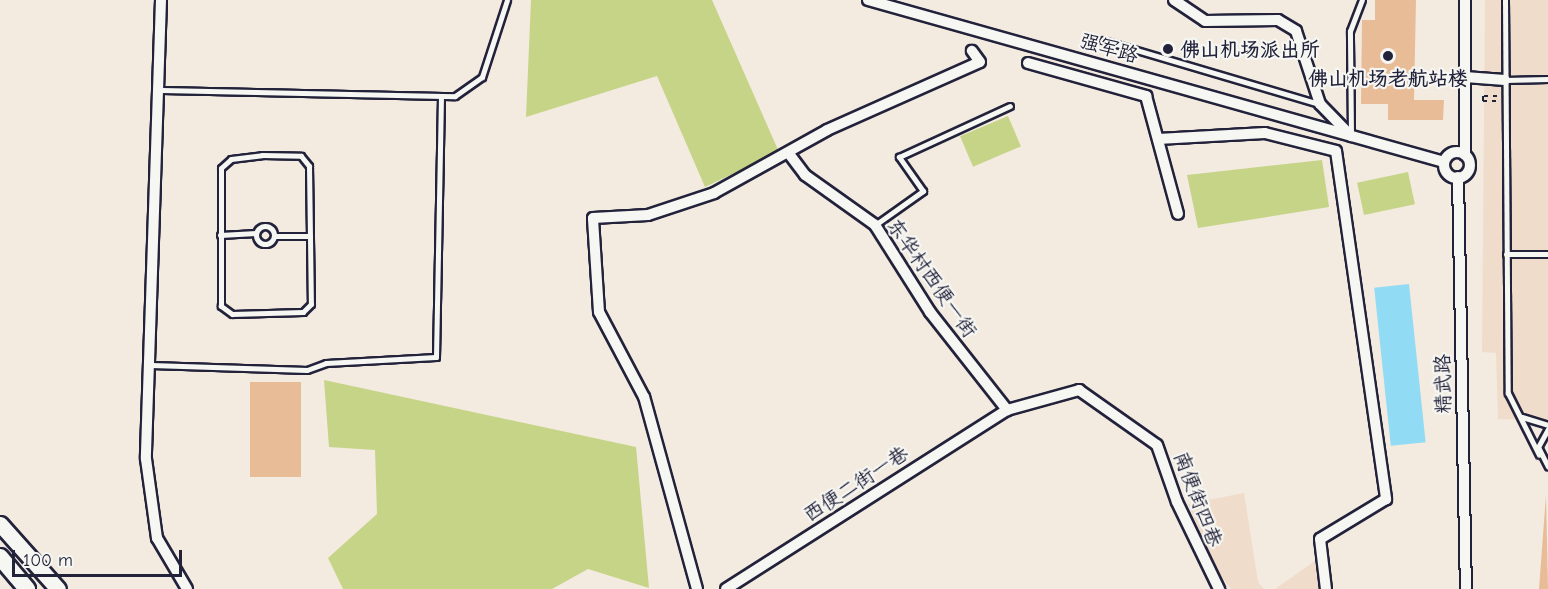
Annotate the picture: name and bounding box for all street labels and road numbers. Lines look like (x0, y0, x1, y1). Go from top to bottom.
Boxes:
street label: 强军路 (1077, 28, 1141, 68)
street label: 东华村西便一街 (882, 214, 982, 342)
street label: 精武路 (1430, 354, 1456, 414)
street label: 西便二街一巷 (799, 441, 913, 527)
street label: 南便街四巷 (1169, 448, 1227, 550)

